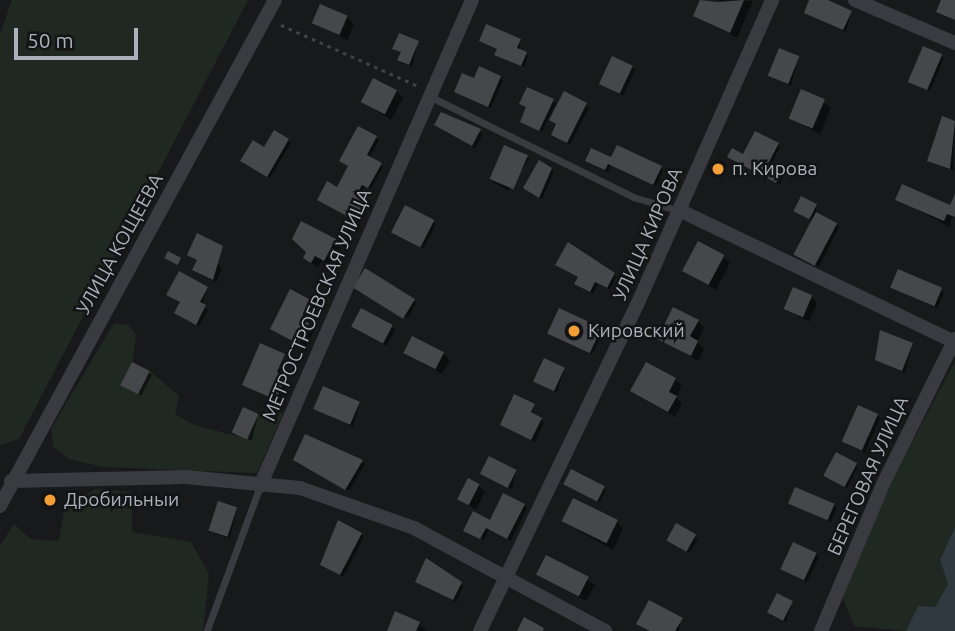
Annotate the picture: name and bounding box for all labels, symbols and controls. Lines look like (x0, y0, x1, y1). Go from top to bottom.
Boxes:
scale bar (18, 14, 142, 58)
text: 50 m (27, 28, 74, 52)
place label: п. Кирова (732, 158, 817, 180)
marker: п. Кирова (710, 161, 726, 177)
street label: УЛИЦА КИРОВА (609, 164, 687, 304)
street label: УЛИЦА КОЩЕЕВА (72, 170, 168, 318)
street label: МЕТРОСТРОЕВСКАЯ УЛИЦА (258, 185, 376, 425)
place label: Кировский (588, 320, 685, 342)
marker: Кировский (566, 323, 582, 339)
street label: БЕРЕГОВАЯ УЛИЦА (823, 393, 913, 559)
place label: Дробильныи (64, 489, 179, 511)
marker: Дробильныи (42, 492, 58, 508)

